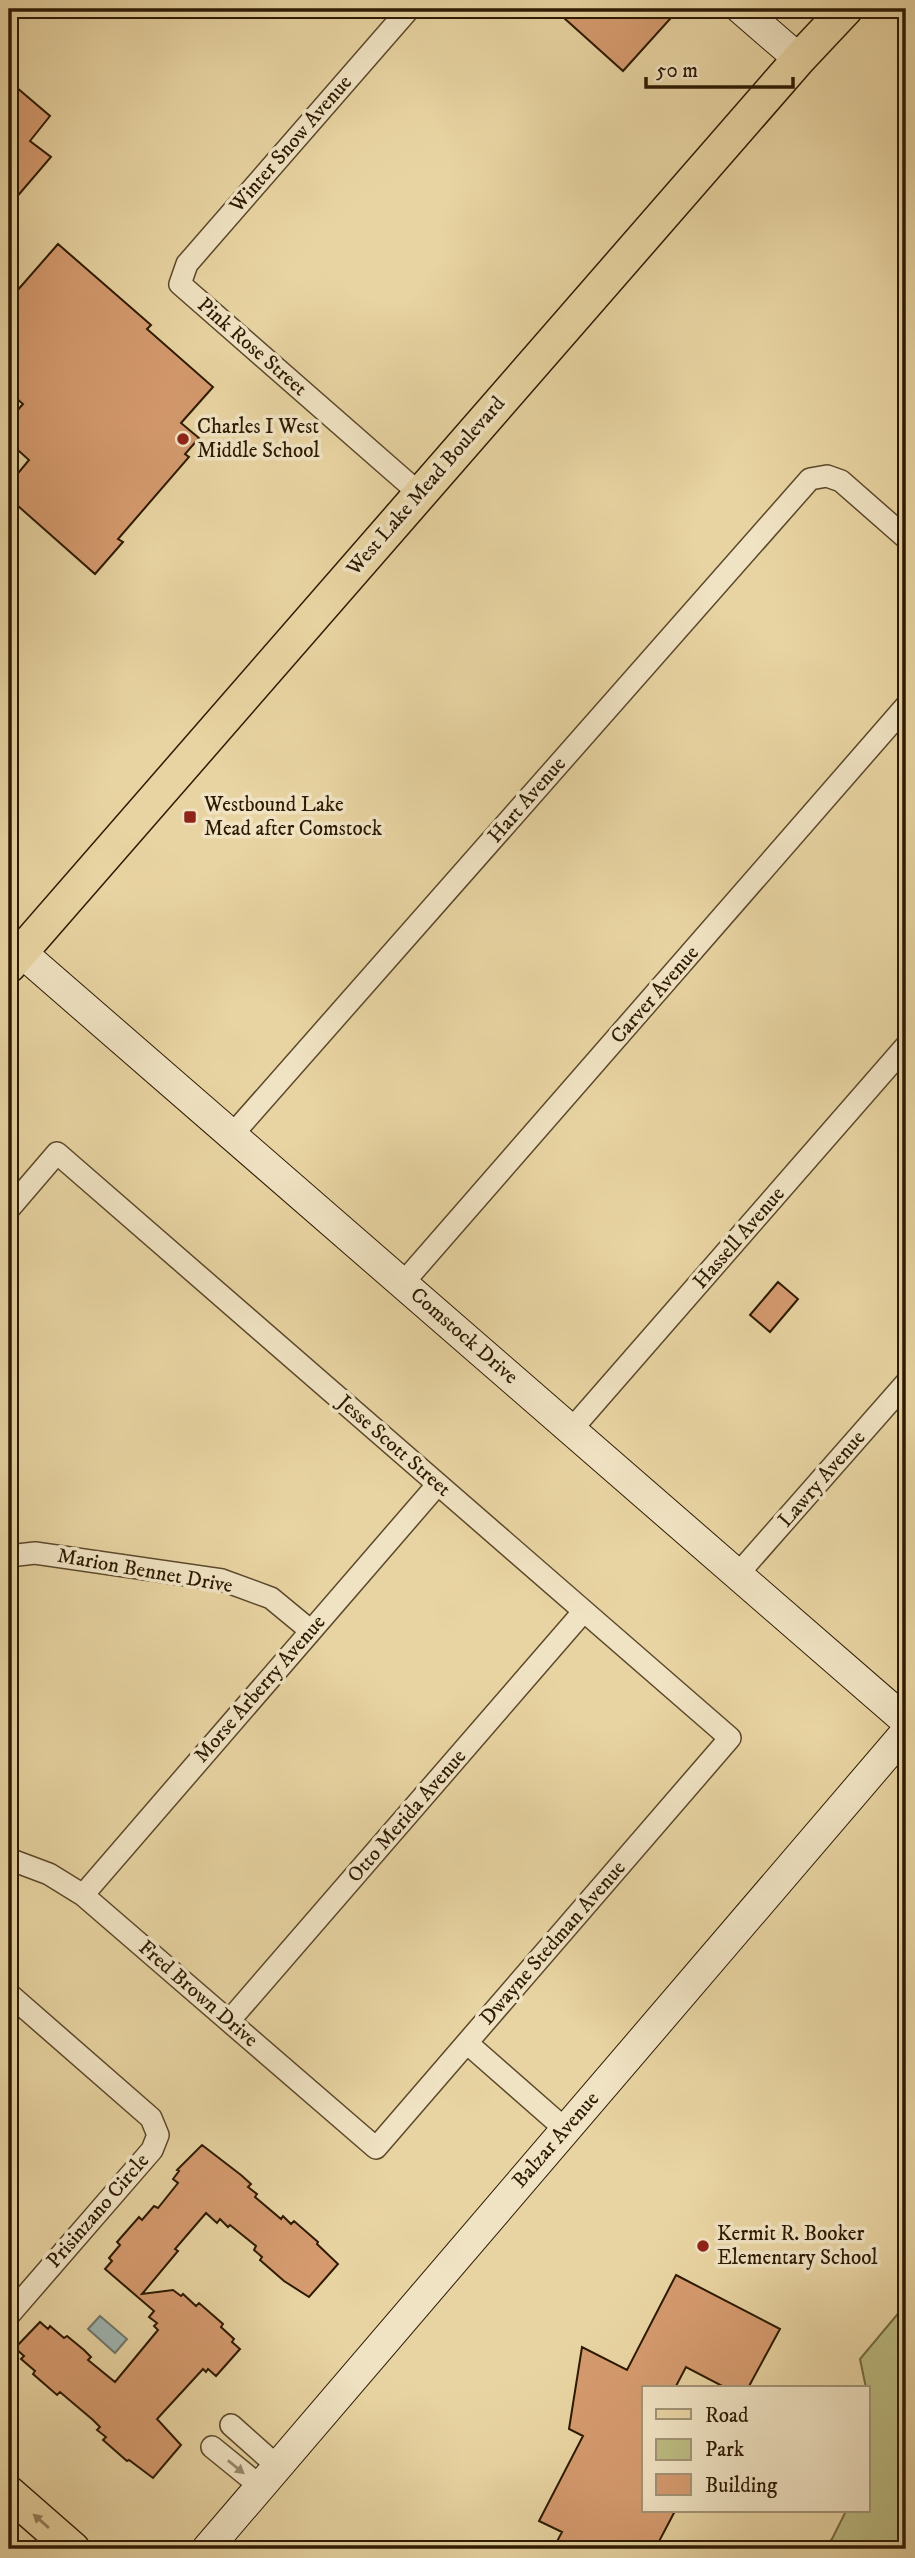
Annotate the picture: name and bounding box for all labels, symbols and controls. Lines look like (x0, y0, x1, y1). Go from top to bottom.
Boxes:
scale bar (646, 46, 792, 90)
text: 50 m (656, 58, 698, 84)
street label: Winter Snow Avenue (224, 70, 358, 219)
street label: Pink Rose Street (192, 292, 313, 402)
street label: West Lake Mead Boulevard (340, 391, 511, 582)
place label: Charles I West Middle School (197, 414, 320, 464)
marker: Charles I West Middle School (175, 431, 191, 447)
street label: Hart Avenue (482, 751, 572, 849)
place label: Westbound Lake Mead after Comstock (203, 792, 383, 842)
marker: Westbound Lake Mead after Comstock (182, 809, 198, 825)
street label: Carver Avenue (605, 940, 705, 1049)
street label: Hassell Avenue (688, 1181, 791, 1294)
street label: Comstock Drive (405, 1282, 524, 1390)
street label: Jesse Scott Street (330, 1388, 456, 1503)
street label: Lawry Avenue (773, 1425, 871, 1533)
street label: Marion Bennet Drive (55, 1543, 235, 1599)
street label: Morse Arberry Avenue (189, 1610, 331, 1768)
street label: Otto Merida Avenue (342, 1744, 472, 1888)
street label: Dwayne Stedman Avenue (474, 1855, 632, 2031)
street label: Fred Brown Drive (133, 1935, 263, 2053)
street label: Balzar Avenue (507, 2086, 605, 2194)
street label: Prisinzano Circle (41, 2148, 155, 2274)
place label: Kermit R. Booker Elementary School (717, 2221, 878, 2271)
marker: Kermit R. Booker Elementary School (695, 2238, 711, 2254)
legend (642, 2386, 870, 2512)
text: Road (705, 2403, 749, 2429)
text: Park (705, 2437, 745, 2463)
one-way arrow (226, 2459, 244, 2474)
text: Building (705, 2473, 778, 2499)
one-way arrow (32, 2513, 50, 2529)

